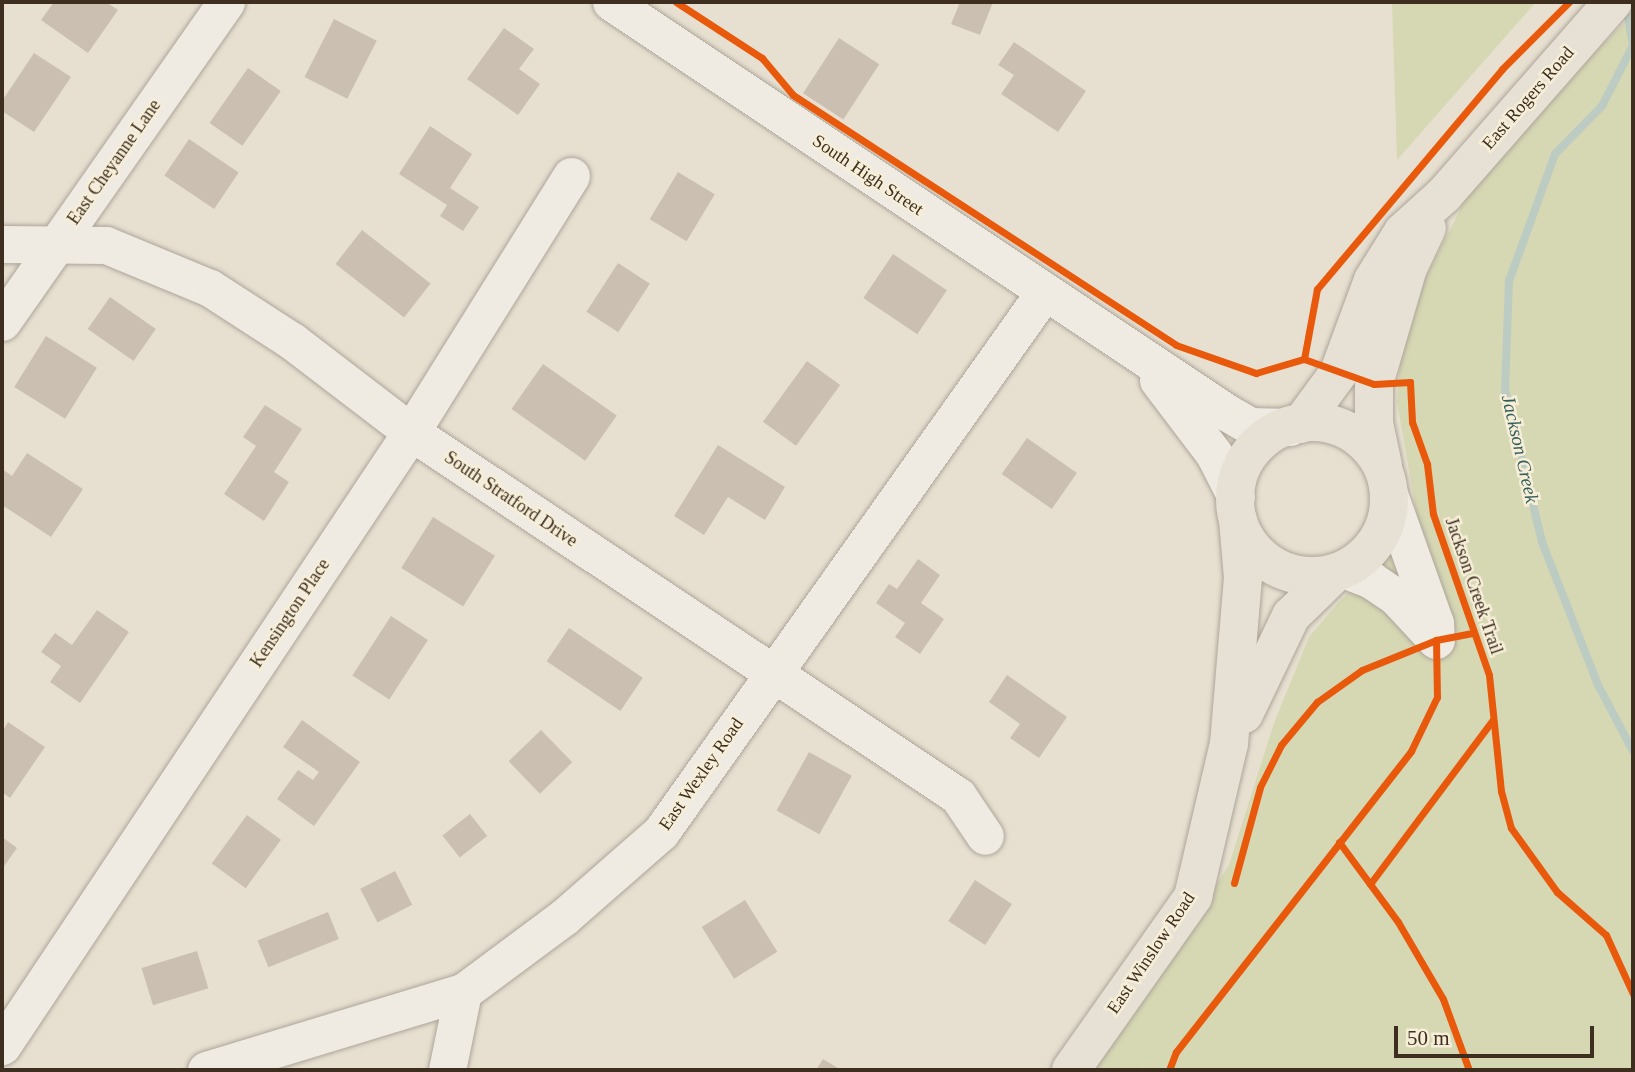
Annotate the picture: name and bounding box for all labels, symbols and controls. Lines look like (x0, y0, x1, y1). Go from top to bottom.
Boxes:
street label: East Rogers Road (1478, 42, 1578, 154)
street label: East Cheyanne Lane (63, 95, 165, 229)
street label: South High Street (808, 130, 928, 220)
water label: Jackson Creek (1496, 393, 1544, 505)
street label: South Stratford Drive (440, 446, 582, 552)
street label: Jackson Creek Trail (1440, 515, 1508, 657)
street label: Kensington Place (246, 555, 334, 671)
street label: East Wexley Road (654, 714, 748, 834)
street label: East Winslow Road (1102, 888, 1200, 1018)
scale bar (1397, 1012, 1596, 1056)
text: 50 m (1407, 1026, 1450, 1050)

